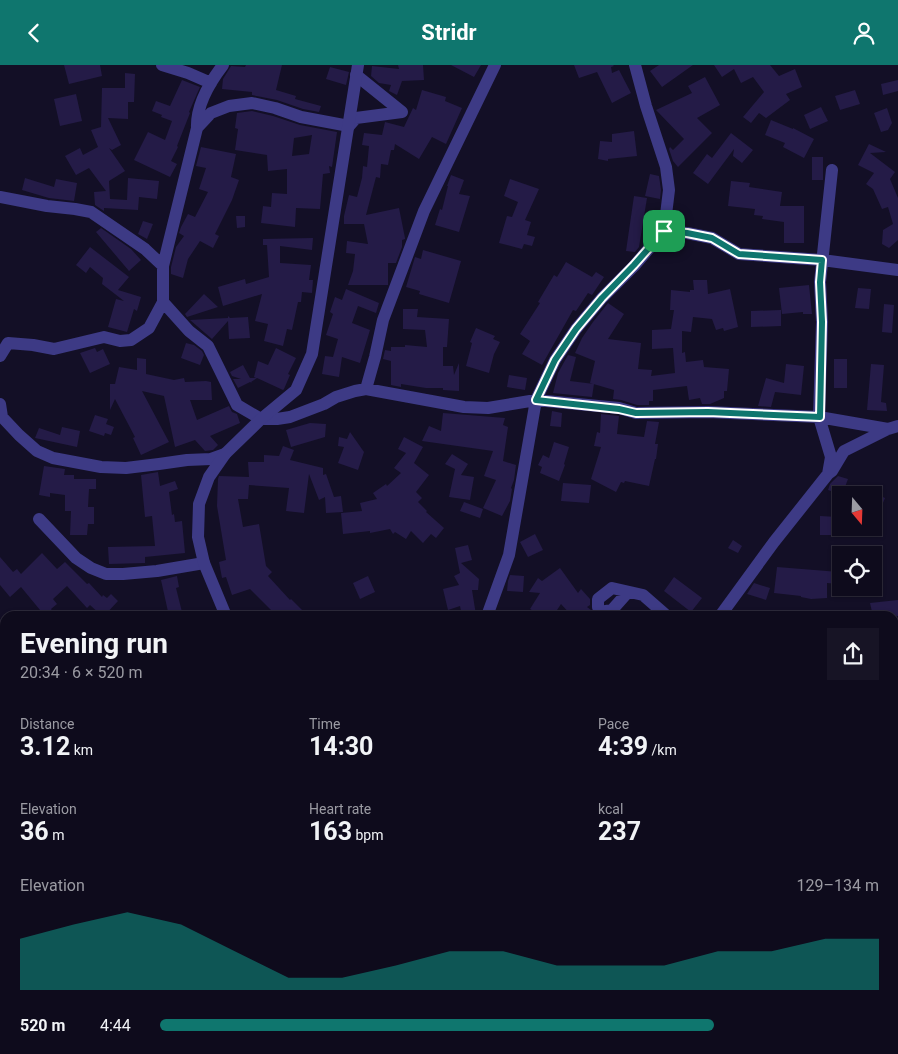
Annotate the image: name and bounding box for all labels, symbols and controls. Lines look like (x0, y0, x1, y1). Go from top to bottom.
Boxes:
icon: back (20, 19, 48, 47)
icon: person (850, 19, 878, 47)
text: Stridr (421, 20, 477, 45)
pin (643, 210, 685, 252)
icon: arrive (650, 217, 678, 245)
north arrow (832, 486, 882, 536)
map controls (832, 486, 882, 596)
button: locate (832, 546, 882, 596)
text: Evening run (20, 627, 168, 660)
button: share (827, 628, 879, 680)
text: 20:34 · 6 × 520 m (20, 663, 142, 682)
text: Distance (20, 716, 75, 732)
text: Time (309, 716, 340, 732)
text: Pace (598, 716, 629, 732)
text: 3.12 (20, 732, 70, 761)
text: 14:30 (309, 732, 373, 761)
text: 4:39 (598, 732, 648, 761)
text: km (70, 742, 93, 758)
text: /km (648, 742, 677, 758)
text: Elevation (20, 801, 77, 817)
text: Heart rate (309, 801, 371, 817)
text: kcal (598, 801, 623, 817)
text: 36 (20, 817, 49, 846)
text: 163 (309, 817, 352, 846)
text: 237 (598, 817, 641, 846)
text: m (49, 827, 64, 843)
text: bpm (352, 827, 384, 843)
text: Elevation (20, 876, 85, 895)
text: 129–134 m (797, 876, 879, 895)
text: 520 m (20, 1016, 65, 1035)
text: 4:44 (100, 1016, 131, 1035)

